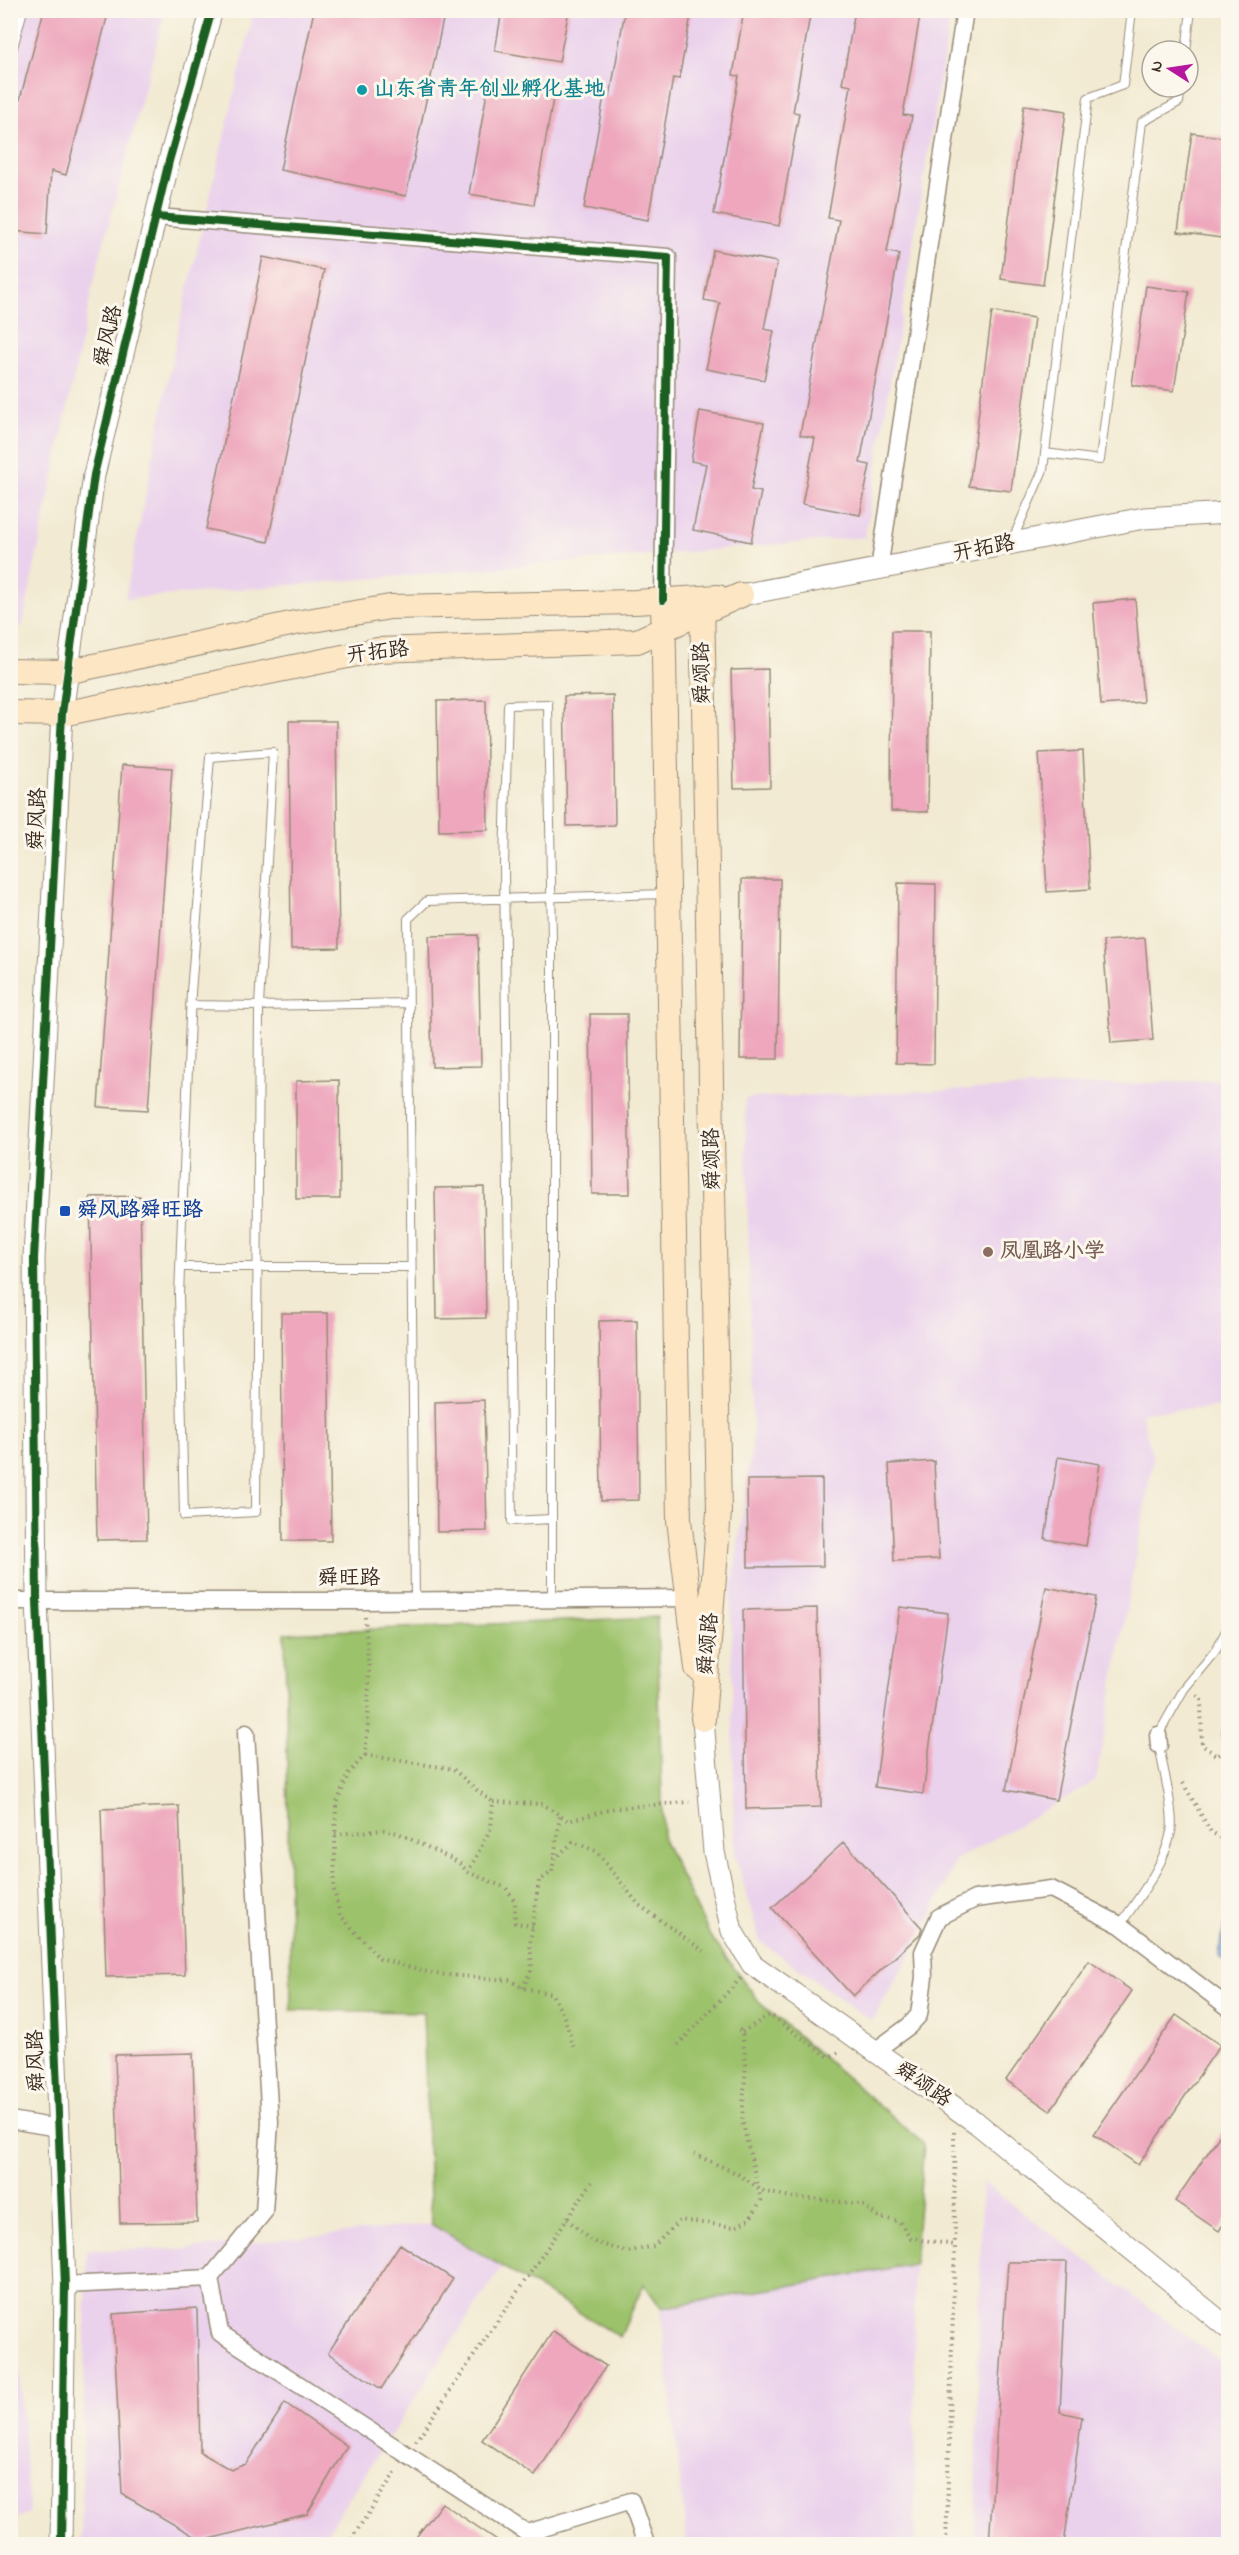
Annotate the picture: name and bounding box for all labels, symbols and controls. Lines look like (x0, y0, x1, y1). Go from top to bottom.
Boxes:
north arrow (1140, 39, 1200, 99)
text: N (1144, 58, 1170, 74)
place label: 山东省青年创业孵化基地 (374, 75, 605, 105)
marker: 山东省青年创业孵化基地 (355, 83, 369, 97)
street label: 舜风路 (87, 302, 131, 370)
street label: 开拓路 (950, 528, 1018, 570)
street label: 开拓路 (345, 634, 411, 672)
street label: 舜颂路 (687, 641, 719, 705)
street label: 舜风路 (21, 787, 55, 851)
street label: 舜颂路 (697, 1127, 729, 1191)
place label: 舜风路舜旺路 (77, 1196, 203, 1226)
marker: 舜风路舜旺路 (58, 1204, 72, 1218)
place label: 凤凰路小学 (1000, 1237, 1105, 1267)
marker: 凤凰路小学 (981, 1245, 995, 1259)
street label: 舜旺路 (318, 1564, 381, 1594)
street label: 舜颂路 (691, 1611, 727, 1677)
street label: 舜风路 (21, 2029, 53, 2093)
street label: 舜颂路 (889, 2055, 957, 2115)

